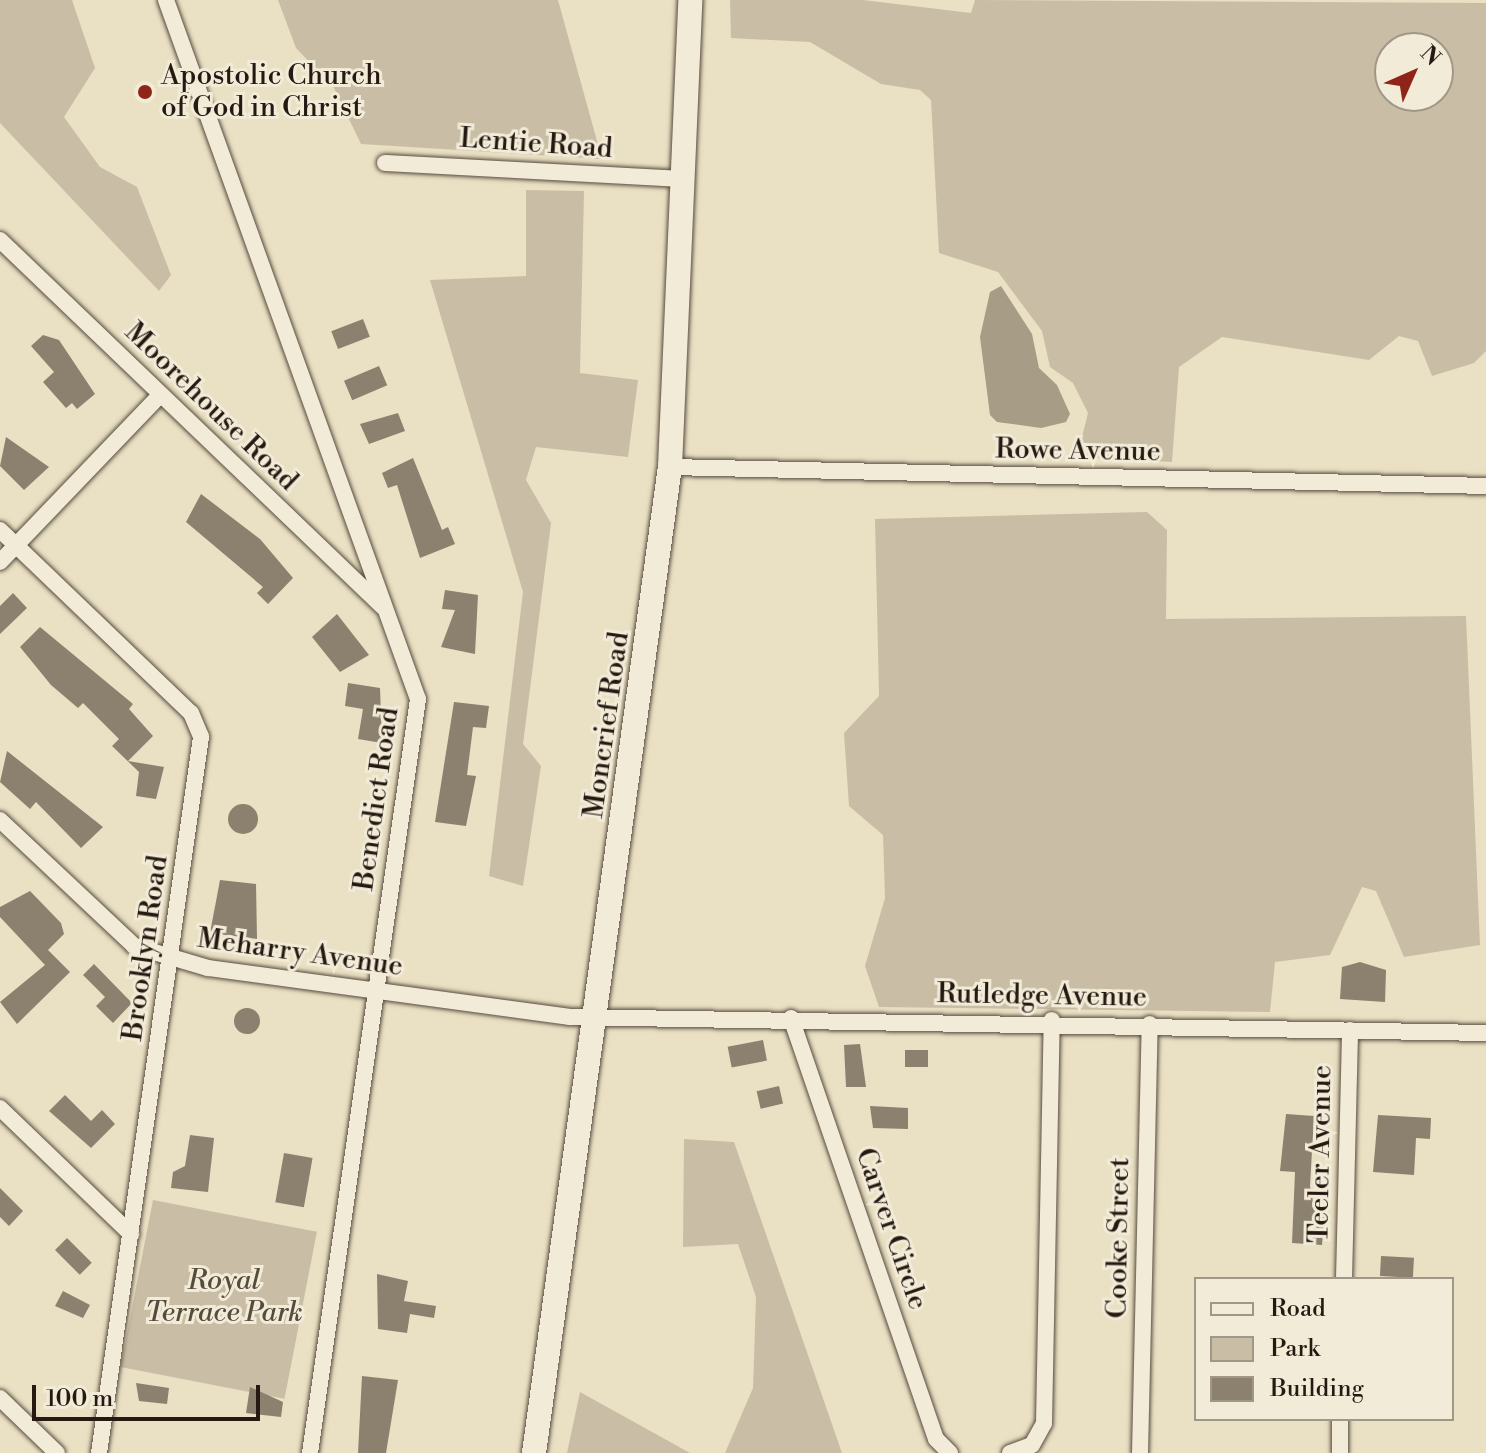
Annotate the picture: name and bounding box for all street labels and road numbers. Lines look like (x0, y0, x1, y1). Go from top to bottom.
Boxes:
street label: Lentie Road (458, 122, 614, 166)
street label: Moorehouse Road (117, 316, 305, 498)
street label: Rowe Avenue (995, 433, 1161, 469)
street label: Moncrief Road (577, 629, 637, 821)
street label: Benedict Road (348, 705, 406, 893)
street label: Brooklyn Road (116, 853, 176, 1043)
street label: Meharry Avenue (195, 922, 405, 984)
street label: Rutledge Avenue (937, 977, 1147, 1015)
street label: Teeler Avenue (1303, 1065, 1339, 1243)
street label: Carver Circle (848, 1144, 934, 1314)
street label: Cooke Street (1101, 1157, 1137, 1319)

